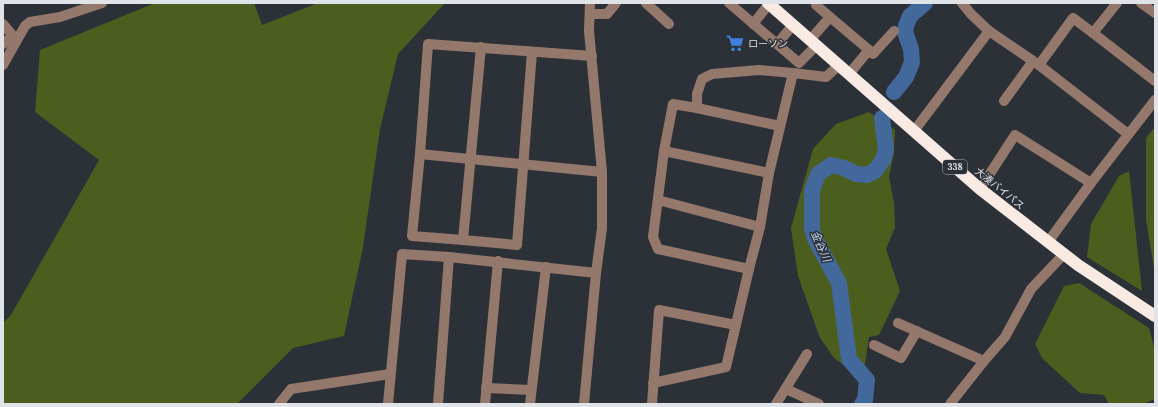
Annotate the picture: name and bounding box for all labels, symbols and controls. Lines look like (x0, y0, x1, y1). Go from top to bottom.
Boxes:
supermarket icon: ローソン (725, 33, 745, 53)
place label: ローソン (748, 37, 788, 50)
road number: 338 (943, 160, 967, 174)
street label: 大湊バイパス (972, 165, 1027, 212)
water label: 金谷川 (808, 228, 835, 265)

